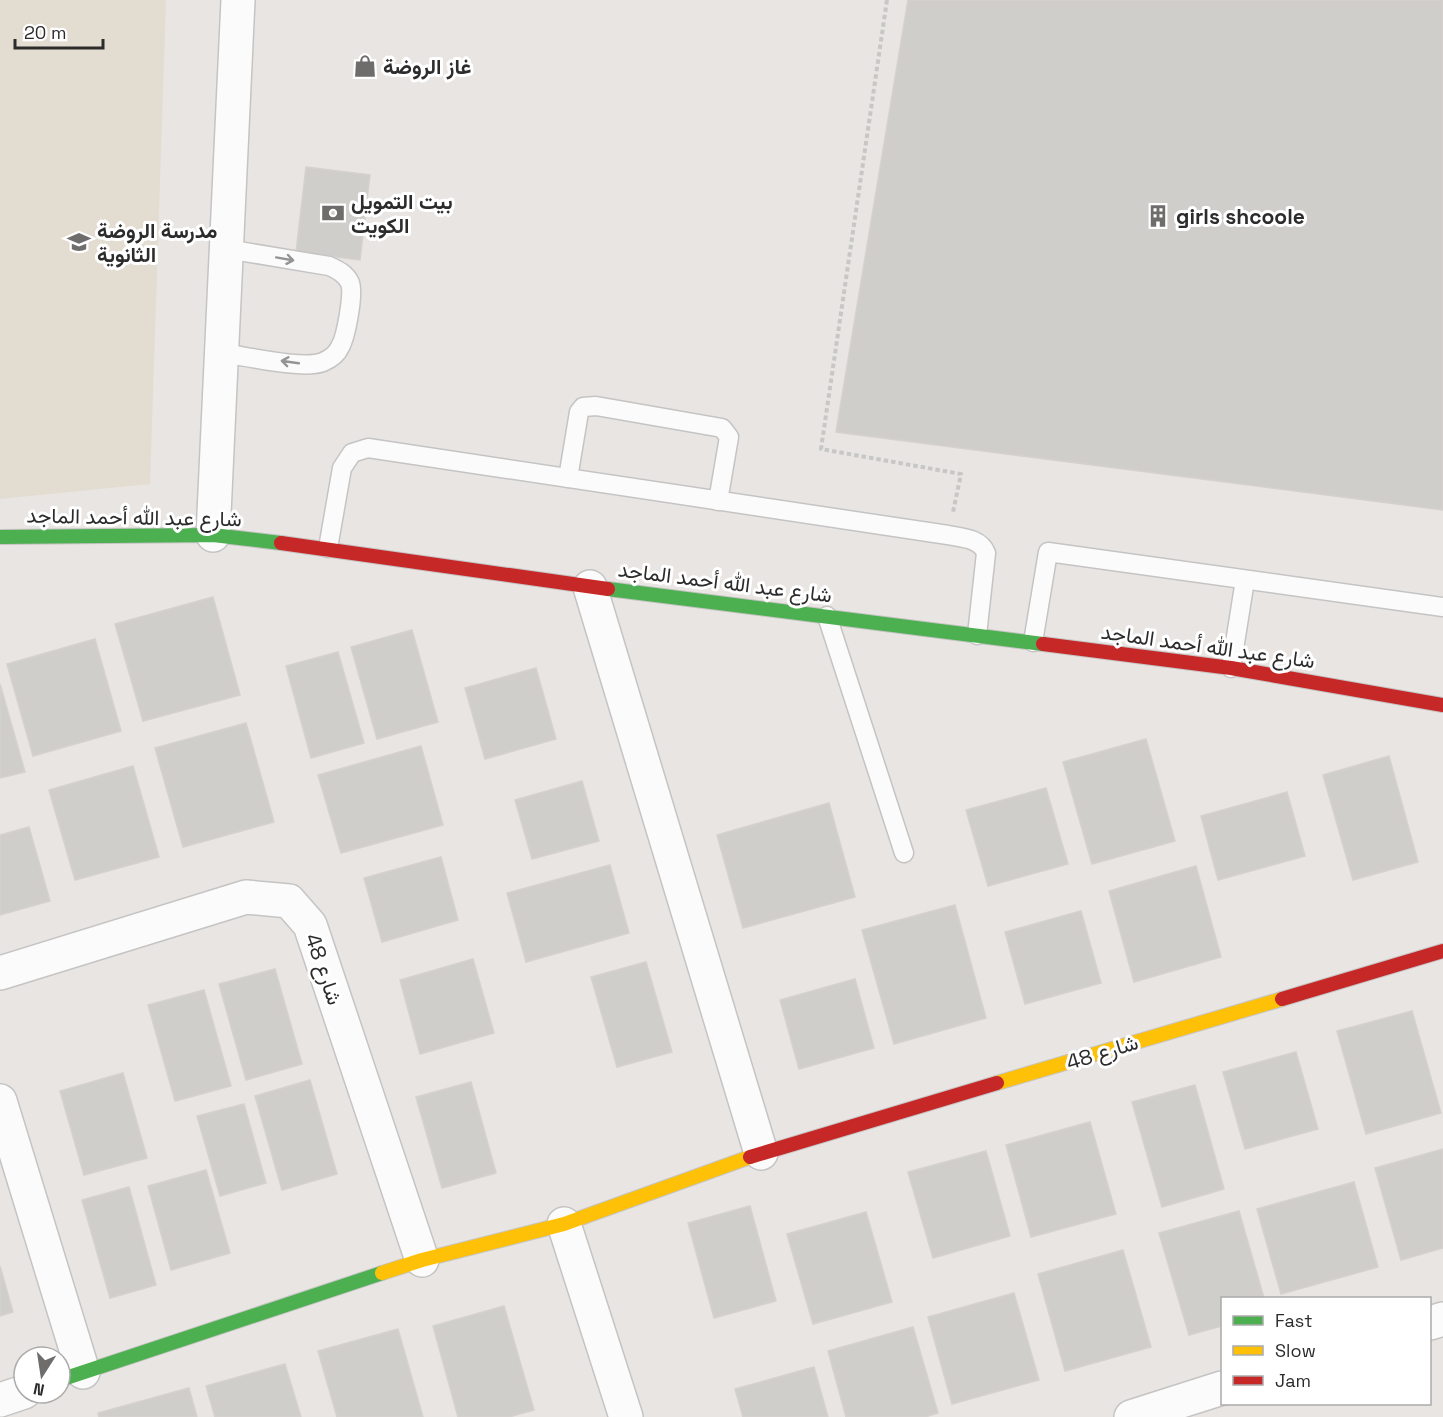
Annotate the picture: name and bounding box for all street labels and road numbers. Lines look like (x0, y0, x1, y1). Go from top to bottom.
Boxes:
street label: شارع عبد الله أحمد الماجد (26, 502, 242, 533)
street label: شارع عبد الله أحمد الماجد (616, 555, 834, 610)
street label: شارع عبد الله أحمد الماجد (1099, 618, 1317, 675)
street label: شارع 48 (298, 930, 349, 1009)
street label: شارع 48 (1063, 1028, 1142, 1077)

